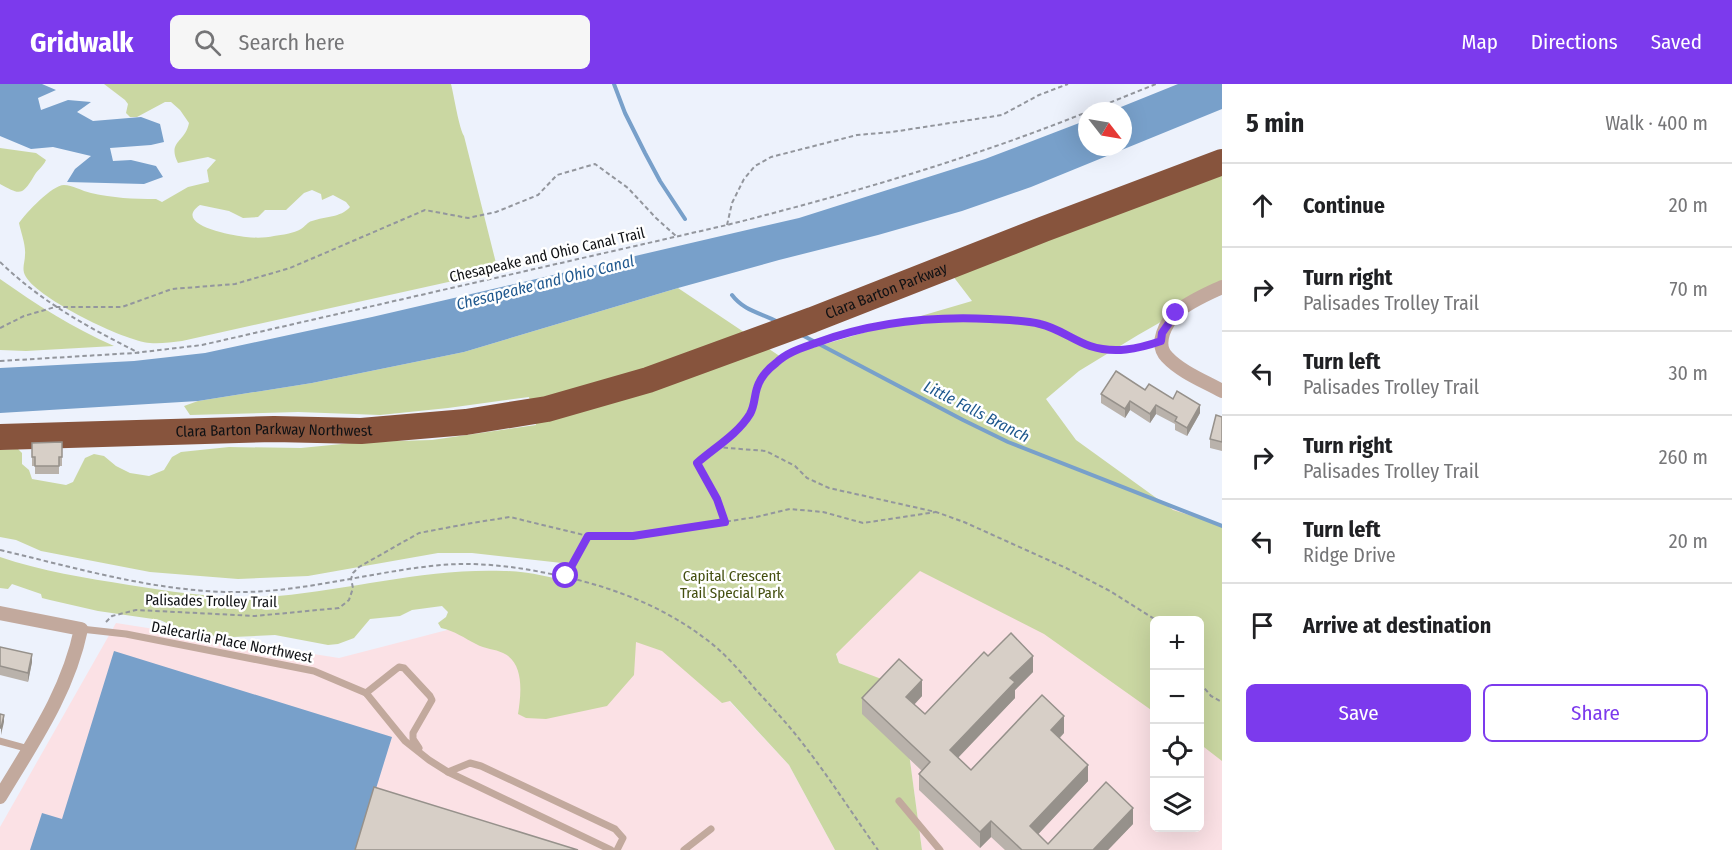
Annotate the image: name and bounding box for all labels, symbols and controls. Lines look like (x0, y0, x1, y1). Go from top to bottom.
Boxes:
search box (170, 15, 590, 69)
text: Gridwalk (30, 26, 134, 59)
icon: search (191, 26, 224, 59)
text: Search here (239, 29, 345, 56)
text: Map (1461, 29, 1498, 55)
text: Directions (1531, 29, 1618, 55)
text: Saved (1651, 29, 1702, 55)
north arrow (1078, 102, 1132, 156)
text: 5 min (1246, 108, 1304, 139)
text: Walk · 400 m (1605, 111, 1708, 135)
icon: ahead (1246, 189, 1279, 222)
text: Continue (1303, 192, 1385, 219)
text: 20 m (1669, 193, 1708, 217)
street label: Chesapeake and Ohio Canal Trail (448, 224, 646, 286)
water label: Chesapeake and Ohio Canal (454, 251, 636, 313)
street label: Clara Barton Parkway (823, 259, 950, 323)
text: Turn right (1303, 264, 1392, 291)
icon: right (1246, 273, 1279, 306)
text: 70 m (1670, 277, 1708, 301)
text: Palisades Trolley Trail (1303, 291, 1479, 315)
route end (1162, 299, 1188, 325)
text: Turn left (1303, 348, 1381, 375)
icon: left (1246, 357, 1279, 390)
text: 30 m (1668, 361, 1708, 385)
text: Palisades Trolley Trail (1303, 375, 1479, 399)
water label: Little Falls Branch (921, 377, 1033, 446)
street label: Clara Barton Parkway Northwest (175, 420, 373, 441)
text: Turn right (1303, 432, 1392, 459)
icon: right (1246, 441, 1279, 474)
text: 260 m (1659, 445, 1708, 469)
text: Palisades Trolley Trail (1303, 459, 1479, 483)
text: Turn left (1303, 516, 1381, 543)
icon: left (1246, 525, 1279, 558)
text: 20 m (1669, 529, 1708, 553)
text: Ridge Drive (1303, 543, 1396, 567)
route start (552, 562, 578, 588)
park label: Capital Crescent Trail Special Park (680, 567, 784, 602)
street label: Palisades Trolley Trail (145, 591, 277, 611)
icon: arrive (1246, 609, 1279, 642)
text: Arrive at destination (1303, 612, 1491, 639)
map controls (1150, 616, 1204, 832)
button: + (1150, 616, 1204, 670)
street label: Dalecarlia Place Northwest (150, 618, 314, 667)
button: − (1150, 670, 1204, 724)
button: Save (1246, 684, 1471, 742)
button: Share (1483, 684, 1708, 742)
button: locate (1150, 724, 1204, 778)
button: layers (1150, 778, 1204, 832)

